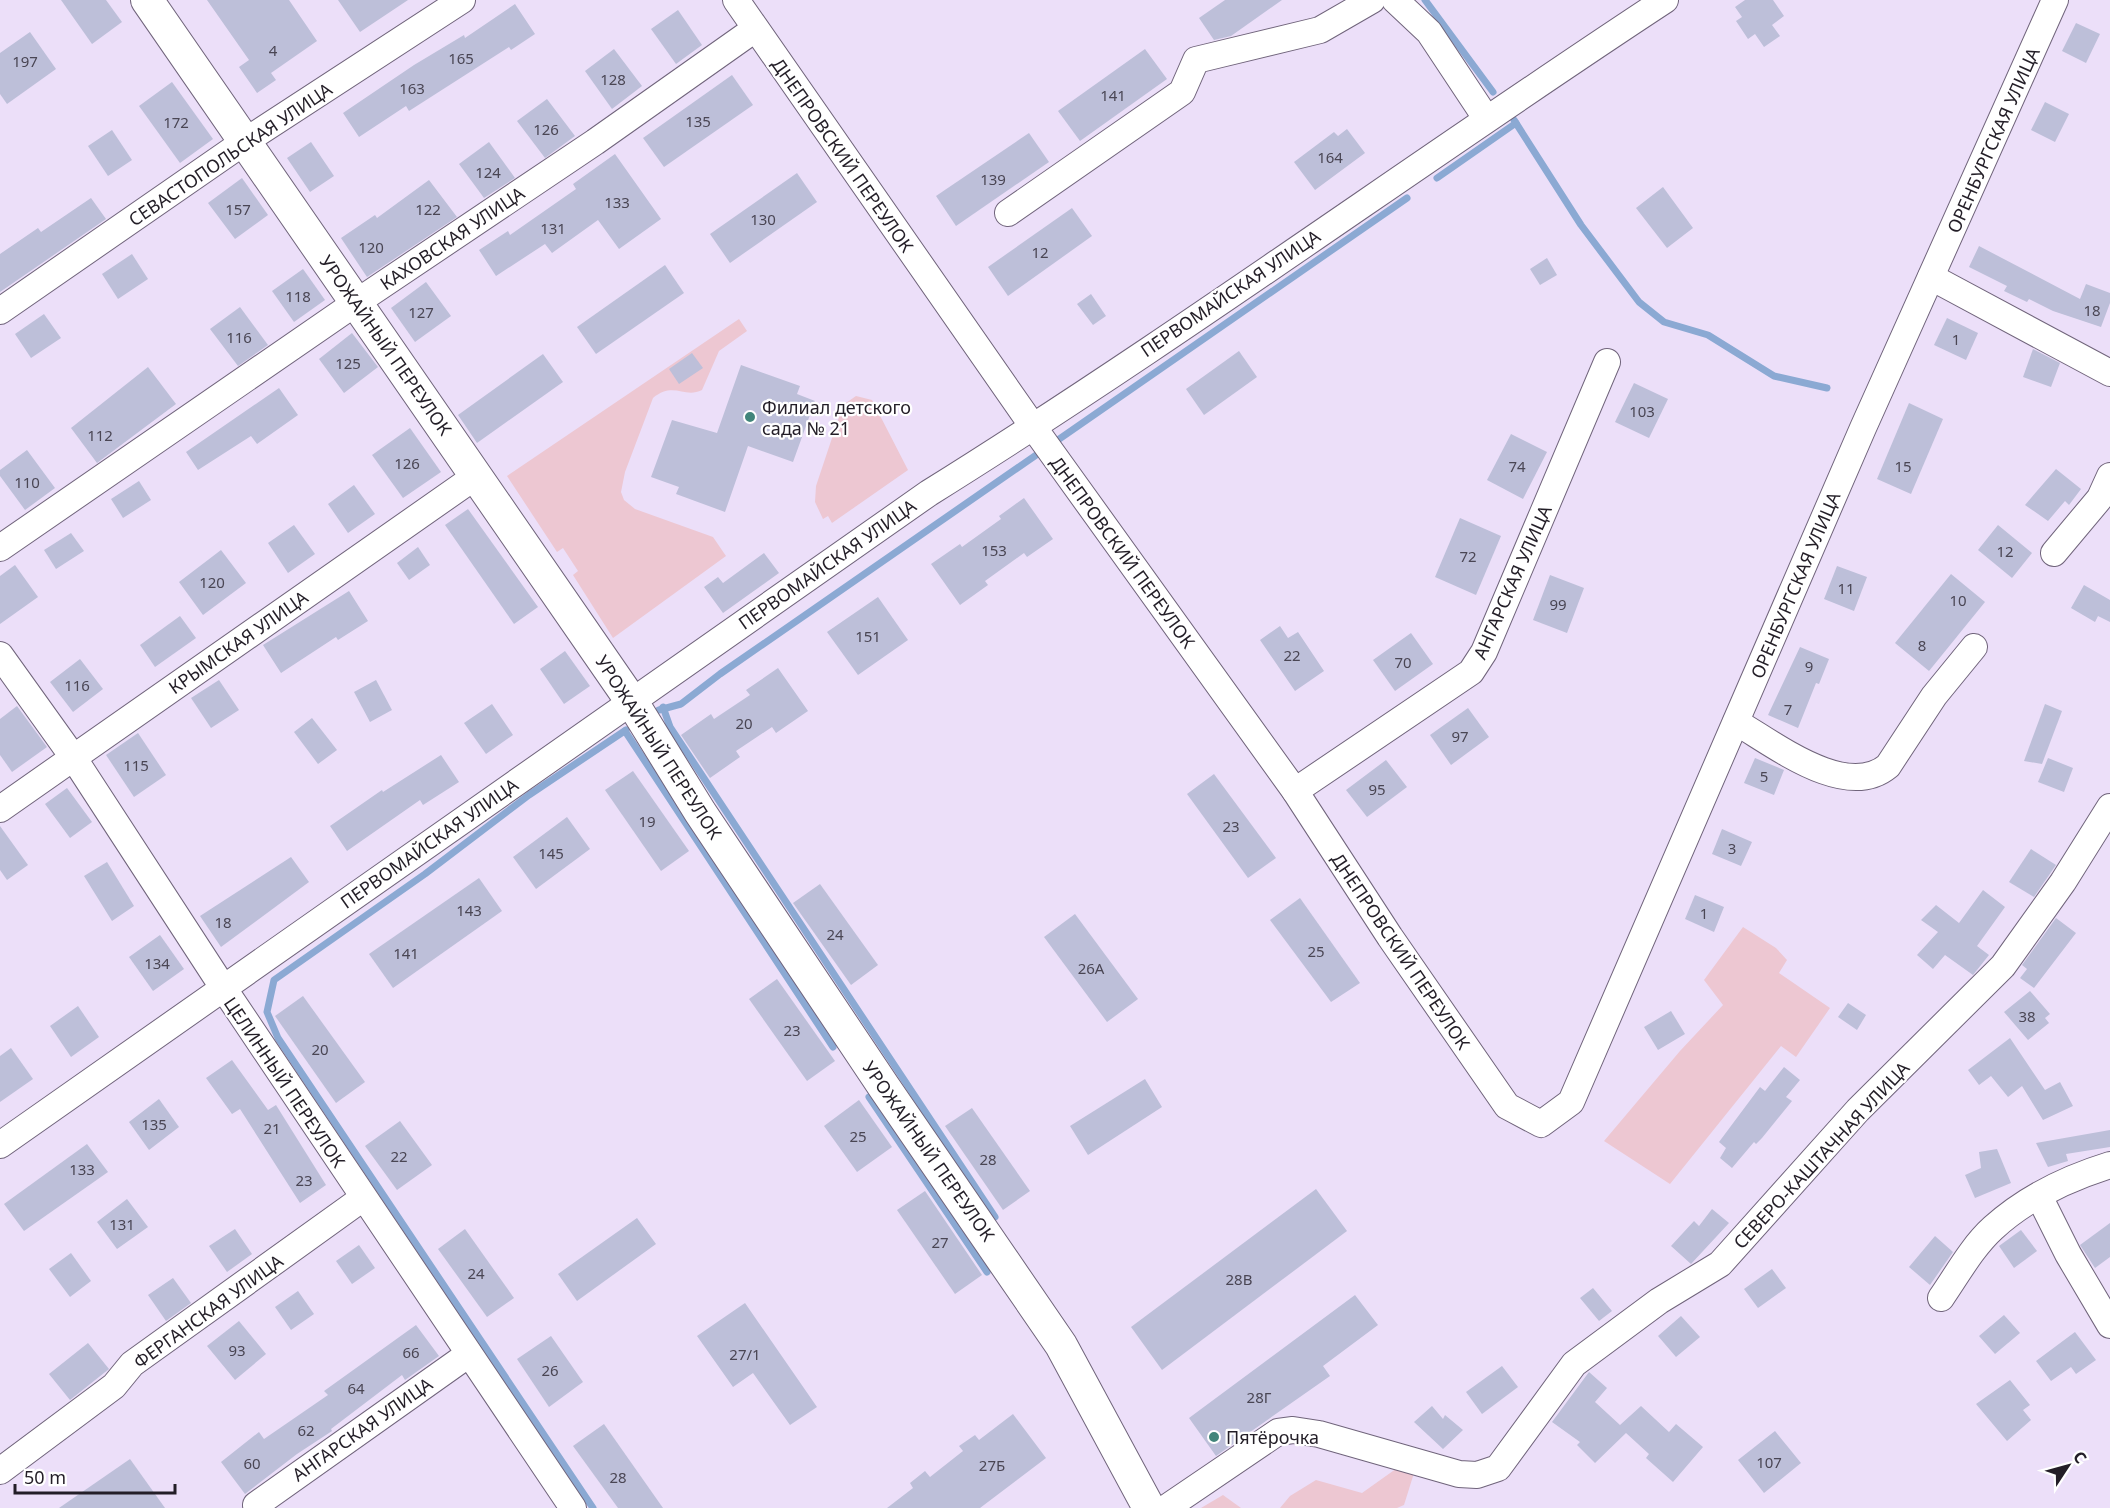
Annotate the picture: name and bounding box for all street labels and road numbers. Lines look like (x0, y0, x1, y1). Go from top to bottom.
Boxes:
street label: ОРЕНБУРГСКАЯ УЛИЦА (1941, 43, 2045, 237)
street label: ДНЕПРОВСКИЙ ПЕРЕУЛОК (767, 53, 920, 257)
street label: СЕВАСТОПОЛЬСКАЯ УЛИЦА (124, 77, 337, 231)
street label: КАХОВСКАЯ УЛИЦА (375, 180, 529, 295)
street label: ПЕРВОМАЙСКАЯ УЛИЦА (1136, 224, 1325, 362)
street label: УРОЖАЙНЫЙ ПЕРЕУЛОК (315, 250, 458, 440)
street label: ДНЕПРОВСКИЙ ПЕРЕУЛОК (1045, 451, 1201, 653)
street label: ОРЕНБУРГСКАЯ УЛИЦА (1745, 487, 1845, 682)
street label: ПЕРВОМАЙСКАЯ УЛИЦА (733, 493, 921, 635)
street label: АНГАРСКАЯ УЛИЦА (1467, 501, 1557, 663)
street label: КРЫМСКАЯ УЛИЦА (164, 585, 313, 699)
street label: УРОЖАЙНЫЙ ПЕРЕУЛОК (590, 650, 728, 844)
street label: ПЕРВОМАЙСКАЯ УЛИЦА (335, 772, 523, 914)
street label: ДНЕПРОВСКИЙ ПЕРЕУЛОК (1326, 848, 1476, 1054)
street label: ЦЕЛИННЫЙ ПЕРЕУЛОК (219, 992, 352, 1173)
street label: УРОЖАЙНЫЙ ПЕРЕУЛОК (858, 1056, 1001, 1246)
street label: СЕВЕРО-КАШТАЧНАЯ УЛИЦА (1728, 1056, 1915, 1254)
street label: ФЕРГАНСКАЯ УЛИЦА (128, 1248, 288, 1373)
street label: АНГАРСКАЯ УЛИЦА (287, 1371, 437, 1486)

